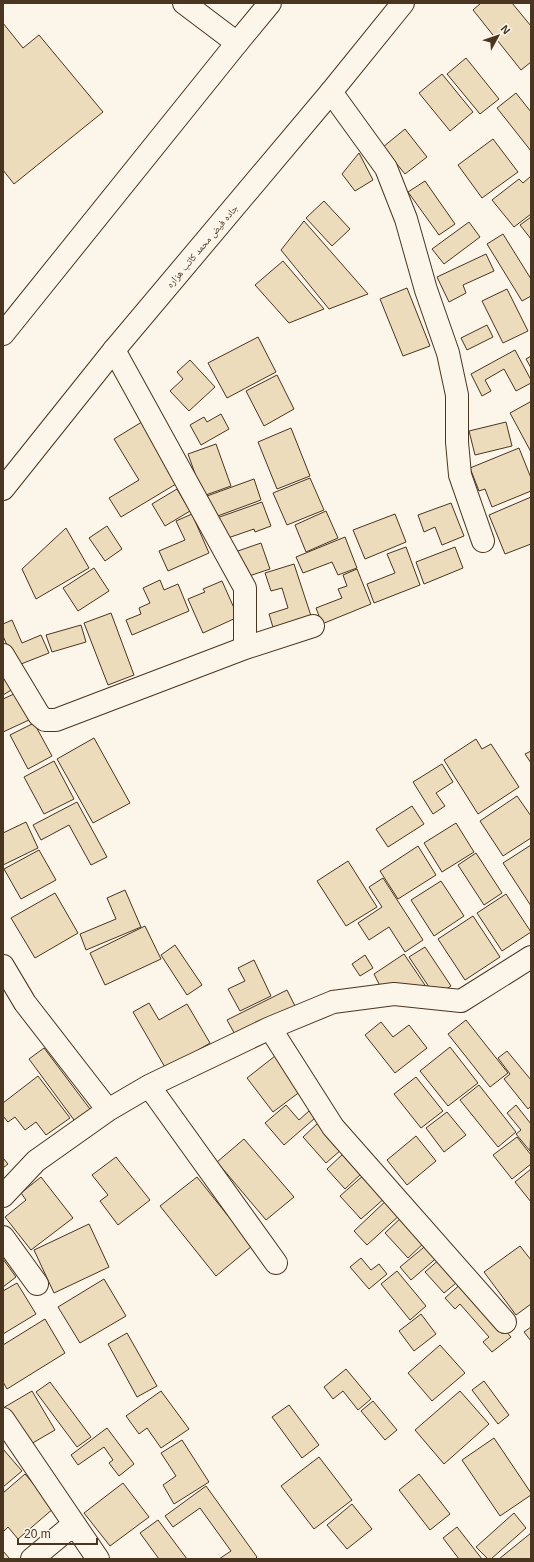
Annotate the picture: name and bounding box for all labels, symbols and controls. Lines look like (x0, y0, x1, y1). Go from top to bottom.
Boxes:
north arrow (478, 16, 518, 56)
text: N (499, 23, 513, 37)
street label: جاده فیض محمد کاتب هزاره (164, 202, 241, 290)
scale bar (18, 1520, 97, 1546)
text: 20 m (24, 1527, 51, 1541)

